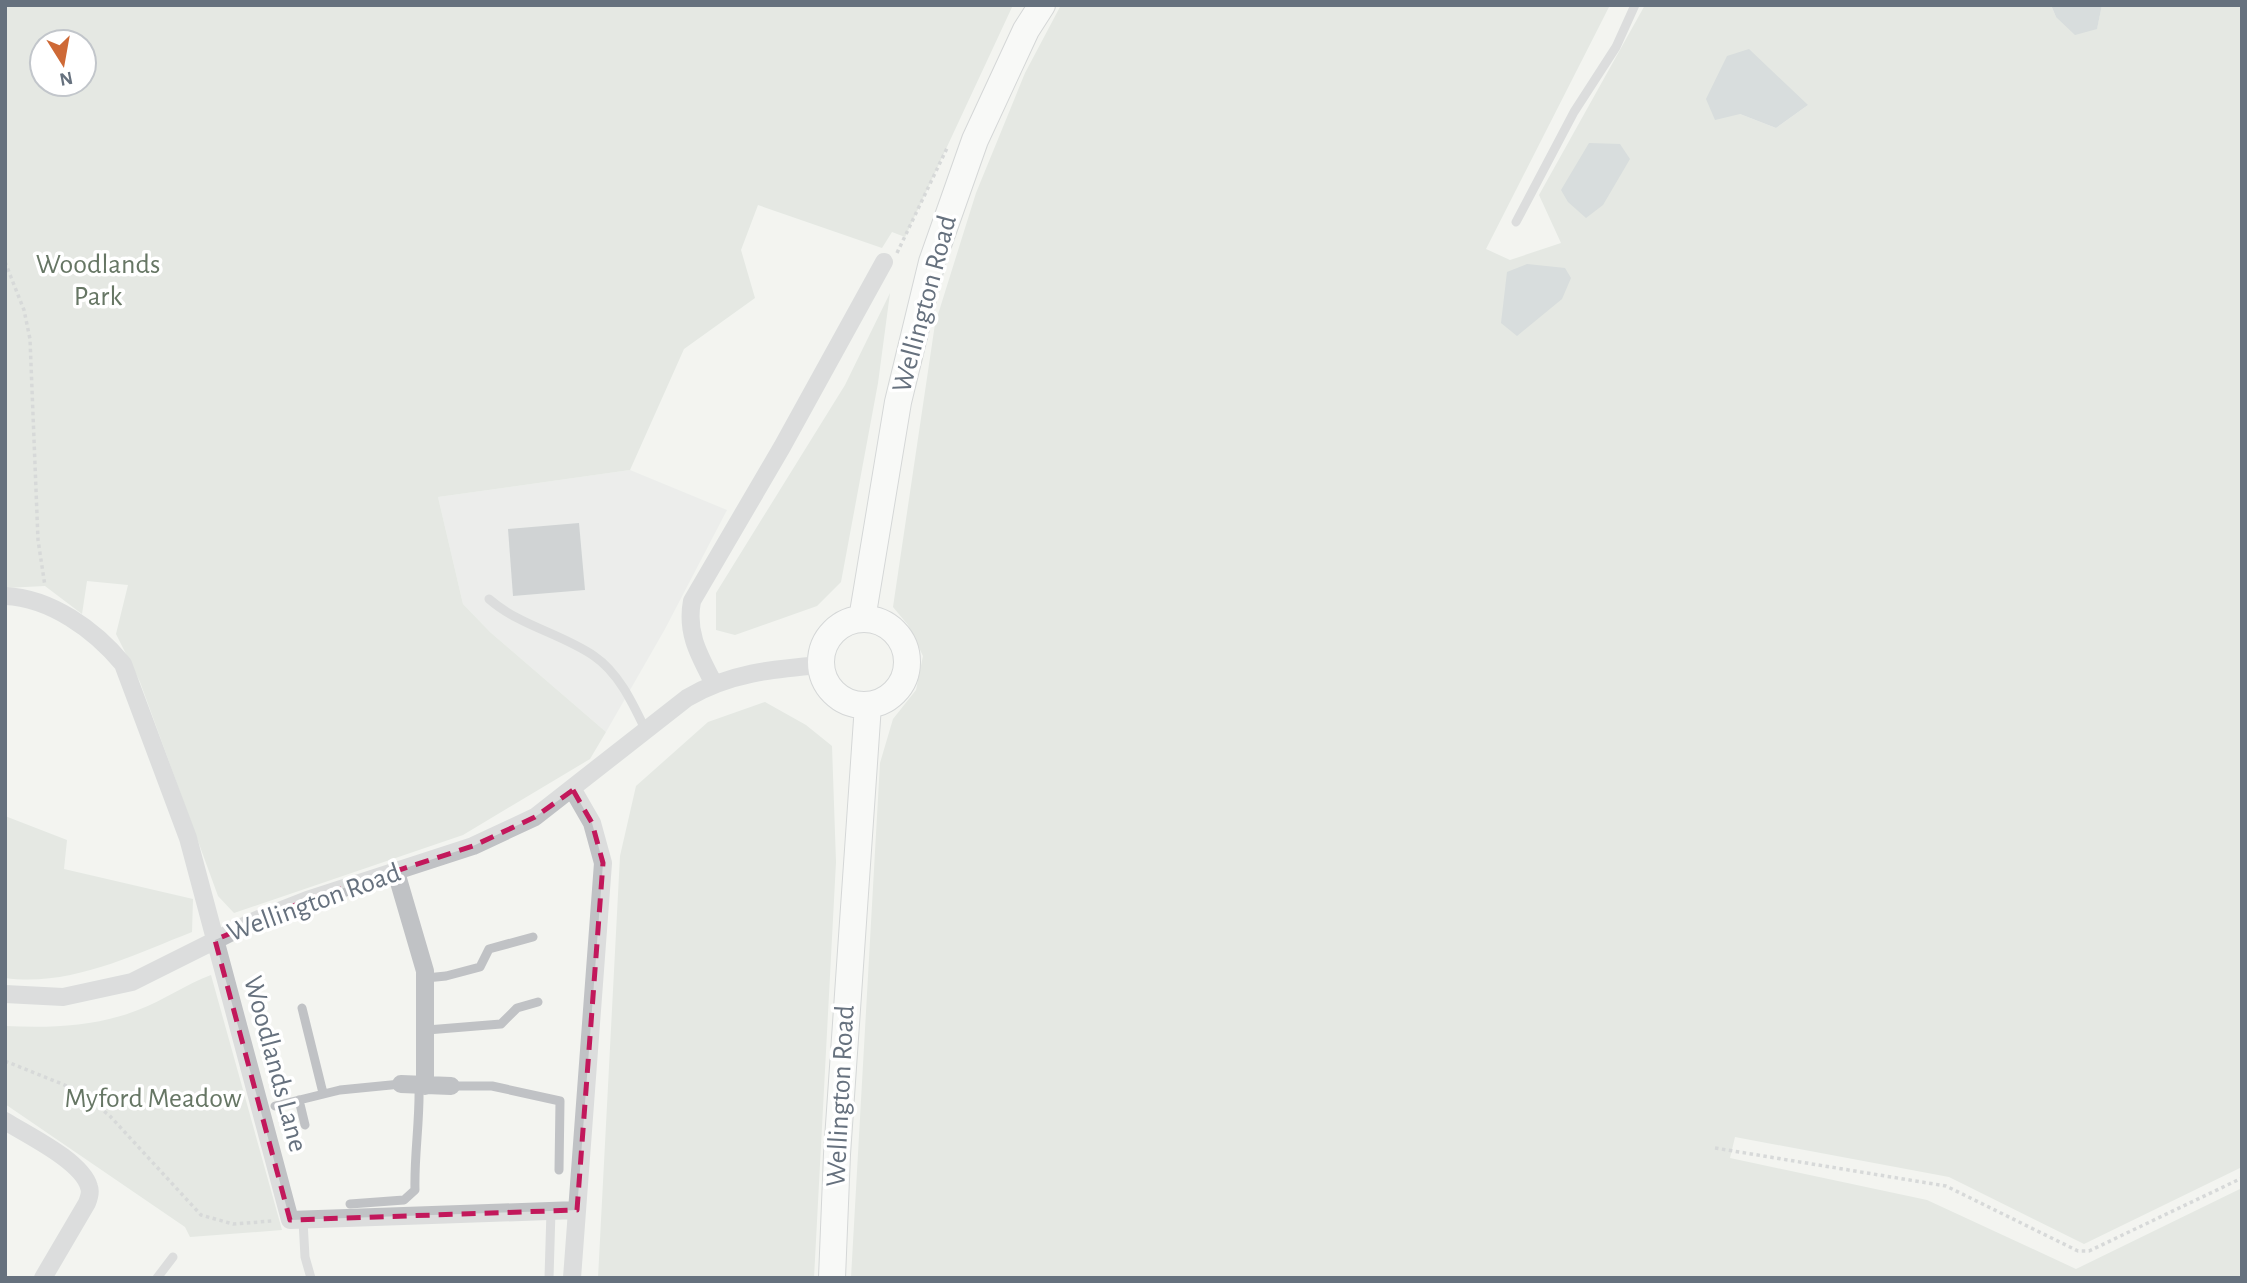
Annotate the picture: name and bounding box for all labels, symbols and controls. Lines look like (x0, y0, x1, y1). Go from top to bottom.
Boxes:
north arrow (28, 28, 98, 98)
text: N (58, 68, 74, 89)
street label: Wellington Road (888, 212, 962, 396)
park label: Woodlands Park (36, 251, 160, 311)
street label: Wellington Road (224, 859, 404, 947)
street label: Woodlands Lane (238, 973, 312, 1155)
street label: Wellington Road (822, 1004, 860, 1188)
park label: Myford Meadow (64, 1085, 242, 1113)

